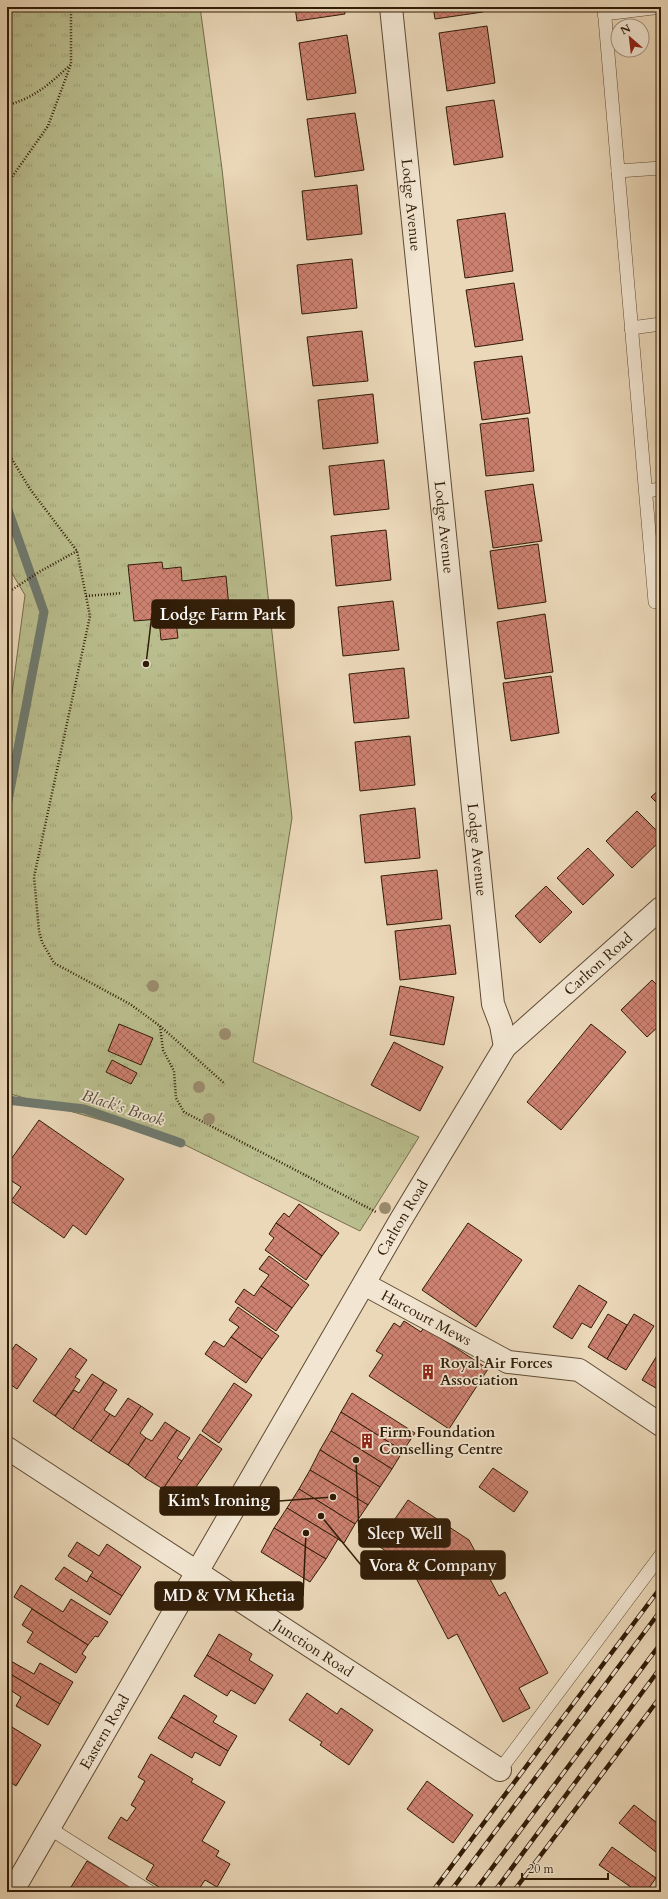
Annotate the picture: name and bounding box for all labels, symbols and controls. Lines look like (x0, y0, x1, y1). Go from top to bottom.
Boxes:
north arrow (610, 18, 650, 58)
text: N (618, 21, 634, 38)
street label: Lodge Avenue (397, 158, 426, 252)
street label: Lodge Avenue (430, 480, 459, 575)
callout: Lodge Farm Park (152, 600, 294, 628)
text: Lodge Farm Park (160, 604, 286, 626)
street label: Lodge Avenue (463, 802, 492, 897)
street label: Carlton Road (559, 928, 637, 1000)
water label: Black's Brook (79, 1084, 167, 1132)
street label: Carlton Road (372, 1176, 433, 1260)
street label: Harcourt Mews (378, 1285, 475, 1350)
place label: Royal Air Forces Association (440, 1353, 553, 1390)
building icon: Royal Air Forces Association (419, 1363, 437, 1381)
place label: Firm Foundation Conselling Centre (379, 1422, 503, 1459)
building icon: Firm Foundation Conselling Centre (358, 1432, 376, 1450)
callout: Kim's Ironing (160, 1487, 279, 1515)
text: Kim's Ironing (168, 1490, 271, 1512)
callout: Sleep Well (359, 1519, 450, 1547)
text: Sleep Well (368, 1523, 443, 1545)
callout: Vora & Company (361, 1551, 505, 1579)
text: Vora & Company (369, 1555, 497, 1577)
callout: MD & VM Khetia (155, 1582, 303, 1610)
text: MD & VM Khetia (163, 1585, 295, 1607)
street label: Junction Road (268, 1614, 357, 1681)
street label: Eastern Road (75, 1691, 134, 1773)
scale bar (522, 1855, 608, 1881)
text: 20 m (528, 1861, 555, 1877)

